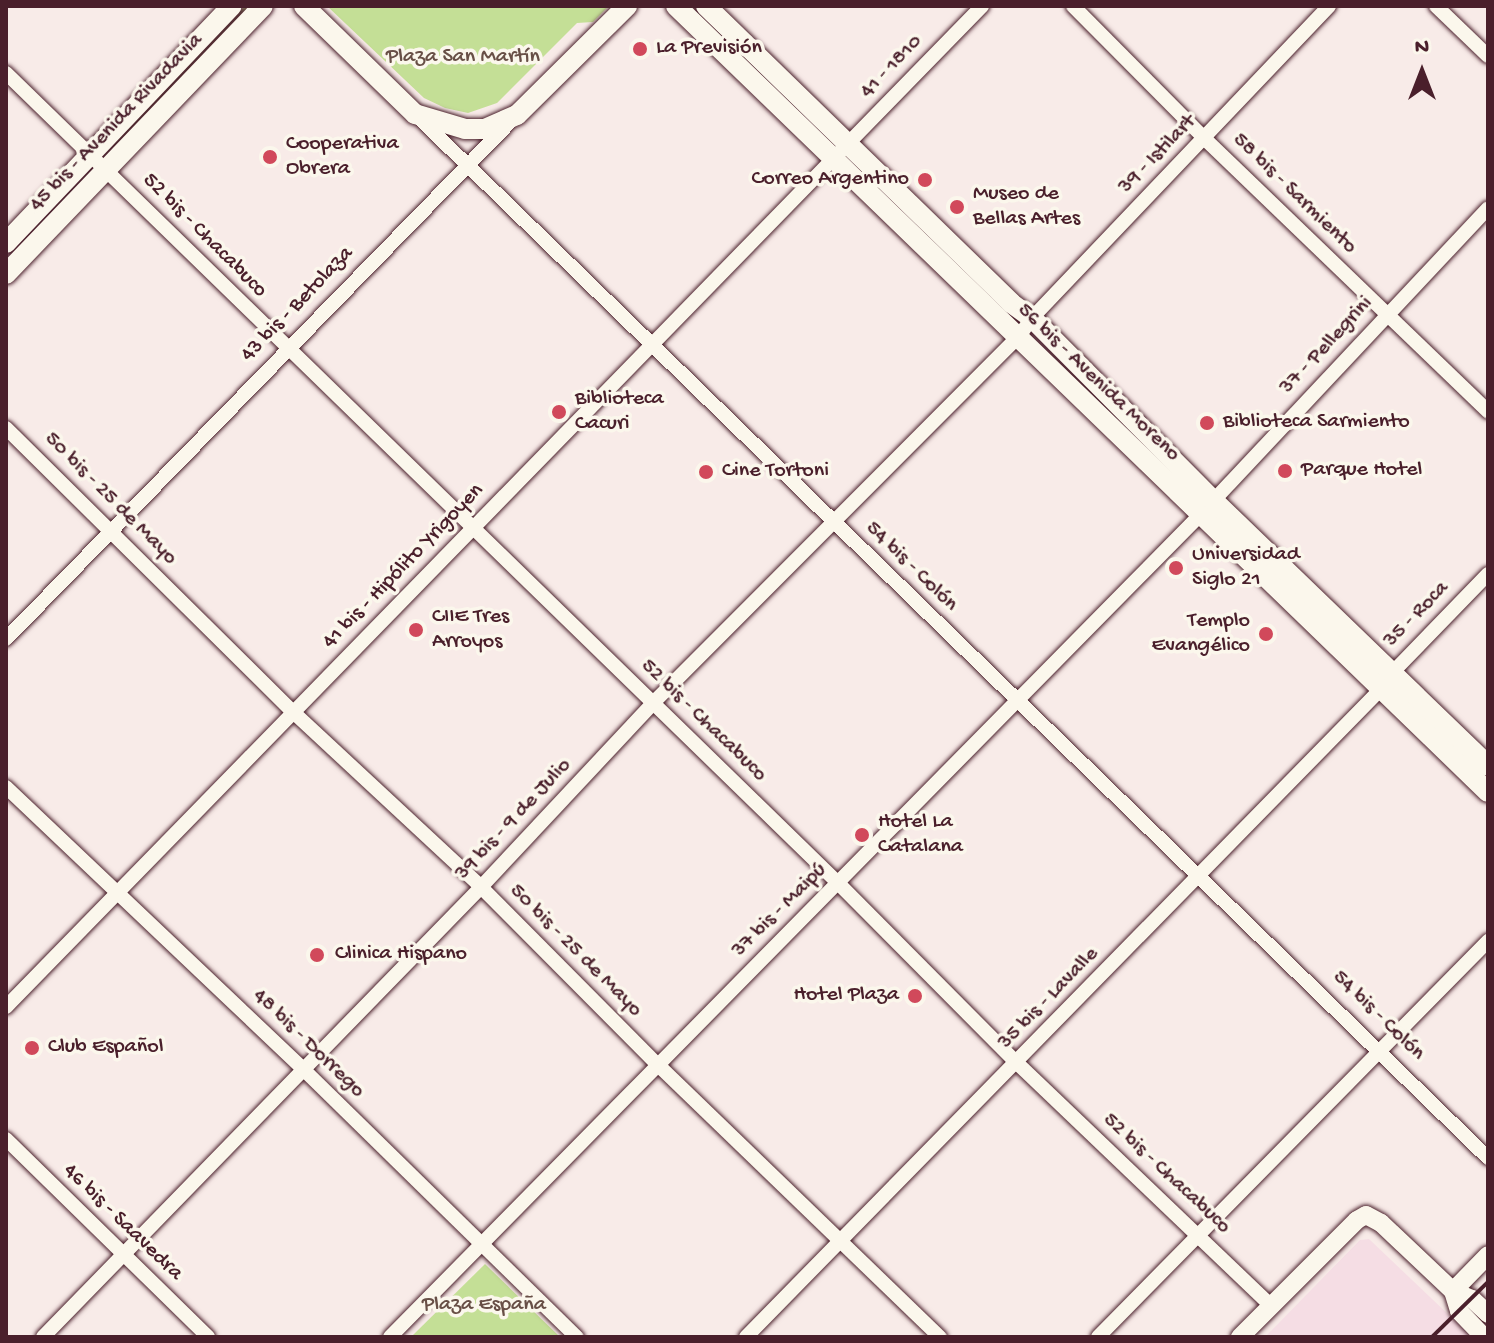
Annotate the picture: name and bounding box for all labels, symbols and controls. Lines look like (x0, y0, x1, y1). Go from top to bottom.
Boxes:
street label: 45 bis - Avenida Rivadavia (25, 28, 209, 218)
street label: 41 - 1810 (855, 29, 929, 105)
north arrow (1382, 32, 1462, 112)
text: N (1415, 35, 1429, 61)
place label: La Previsión (656, 36, 762, 62)
marker: La Previsión (631, 40, 649, 58)
park label: Plaza San Martín (386, 45, 540, 71)
street label: 39 - Istilart (1114, 110, 1202, 200)
street label: 58 bis - Sarmiento (1226, 128, 1362, 260)
place label: Cooperativa Obrera (286, 131, 399, 182)
marker: Cooperativa Obrera (261, 148, 279, 166)
place label: Correo Argentino (751, 167, 909, 193)
street label: 52 bis - Chacabuco (136, 168, 272, 304)
marker: Correo Argentino (916, 171, 934, 189)
place label: Museo de Bellas Artes (973, 181, 1080, 232)
marker: Museo de Bellas Artes (948, 198, 966, 216)
street label: 43 bis - Betolaza (236, 242, 360, 368)
street label: 37 - Pellegrini (1275, 291, 1379, 401)
street label: 56 bis - Avenida Moreno (1011, 298, 1185, 468)
place label: Biblioteca Cacuri (575, 386, 664, 438)
marker: Biblioteca Cacuri (550, 403, 568, 421)
place label: Biblioteca Sarmiento (1223, 410, 1410, 436)
marker: Biblioteca Sarmiento (1198, 414, 1216, 432)
street label: 50 bis - 25 de Mayo (38, 427, 182, 571)
place label: Parque Hotel (1301, 458, 1422, 484)
place label: Cine Tortoni (722, 459, 829, 485)
marker: Parque Hotel (1276, 462, 1294, 480)
marker: Cine Tortoni (697, 463, 715, 481)
street label: 41 bis - Hipólito Yrigoyen (318, 479, 490, 655)
street label: 54 bis - Colón (859, 516, 963, 618)
place label: Universidad Siglo 21 (1192, 542, 1300, 594)
marker: Universidad Siglo 21 (1167, 559, 1185, 577)
street label: 35 - Roca (1379, 576, 1455, 654)
place label: CIIE Tres Arroyos (432, 604, 509, 656)
place label: Templo Evangélico (1152, 608, 1250, 660)
marker: CIIE Tres Arroyos (407, 621, 425, 639)
marker: Templo Evangélico (1257, 625, 1275, 643)
street label: 52 bis - Chacabuco (634, 654, 772, 788)
street label: 39 bis - 9 de Julio (450, 753, 578, 887)
place label: Hotel La Catalana (878, 809, 963, 860)
marker: Hotel La Catalana (853, 826, 871, 844)
street label: 37 bis - Maipú (727, 858, 833, 964)
street label: 50 bis - 25 de Mayo (503, 879, 647, 1023)
place label: Clinica Hispano (335, 942, 467, 968)
street label: 35 bis - Lavalle (993, 942, 1105, 1056)
marker: Clinica Hispano (306, 944, 328, 966)
street label: 54 bis - Colón (1326, 965, 1430, 1067)
place label: Hotel Plaza (794, 983, 899, 1009)
street label: 48 bis - Dorrego (246, 984, 370, 1104)
marker: Hotel Plaza (906, 987, 924, 1005)
place label: Club Español (48, 1035, 163, 1061)
marker: Club Español (23, 1039, 41, 1057)
street label: 52 bis - Chacabuco (1096, 1108, 1236, 1240)
street label: 46 bis - Saavedra (56, 1159, 188, 1287)
park label: Plaza España (422, 1293, 546, 1319)

